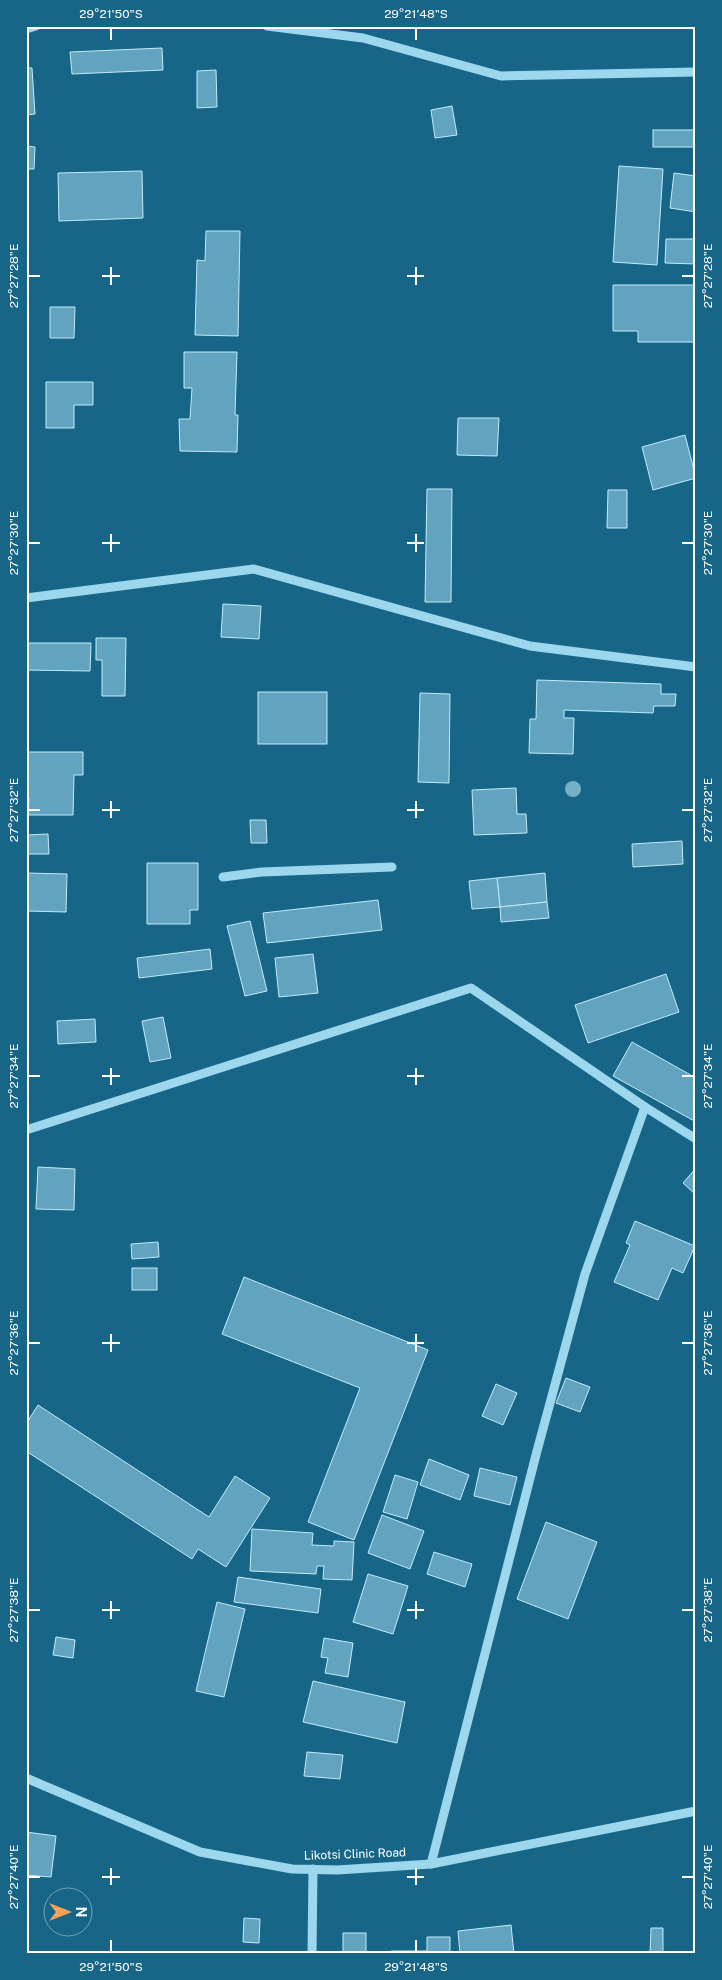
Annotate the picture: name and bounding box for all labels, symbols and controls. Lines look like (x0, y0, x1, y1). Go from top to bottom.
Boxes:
text: 29°21'50"S (79, 7, 143, 21)
text: 29°21'48"S (384, 7, 448, 21)
text: 27°27'28"E (7, 244, 21, 308)
text: 27°27'28"E (701, 244, 715, 308)
text: 27°27'30"E (7, 511, 21, 575)
text: 27°27'30"E (701, 511, 715, 575)
text: 27°27'32"E (7, 778, 21, 842)
text: 27°27'32"E (701, 778, 715, 842)
text: 27°27'34"E (7, 1044, 21, 1108)
text: 27°27'34"E (701, 1044, 715, 1108)
text: 27°27'36"E (7, 1311, 21, 1375)
text: 27°27'36"E (701, 1311, 715, 1375)
text: 27°27'38"E (7, 1577, 21, 1643)
text: 27°27'38"E (701, 1577, 715, 1643)
text: 27°27'40"E (7, 1845, 21, 1909)
street label: Likotsi Clinic Road (304, 1845, 406, 1863)
text: 27°27'40"E (701, 1845, 715, 1909)
north arrow (42, 1888, 92, 1938)
text: N (73, 1907, 89, 1917)
text: 29°21'50"S (79, 1960, 143, 1974)
text: 29°21'48"S (384, 1960, 448, 1974)

